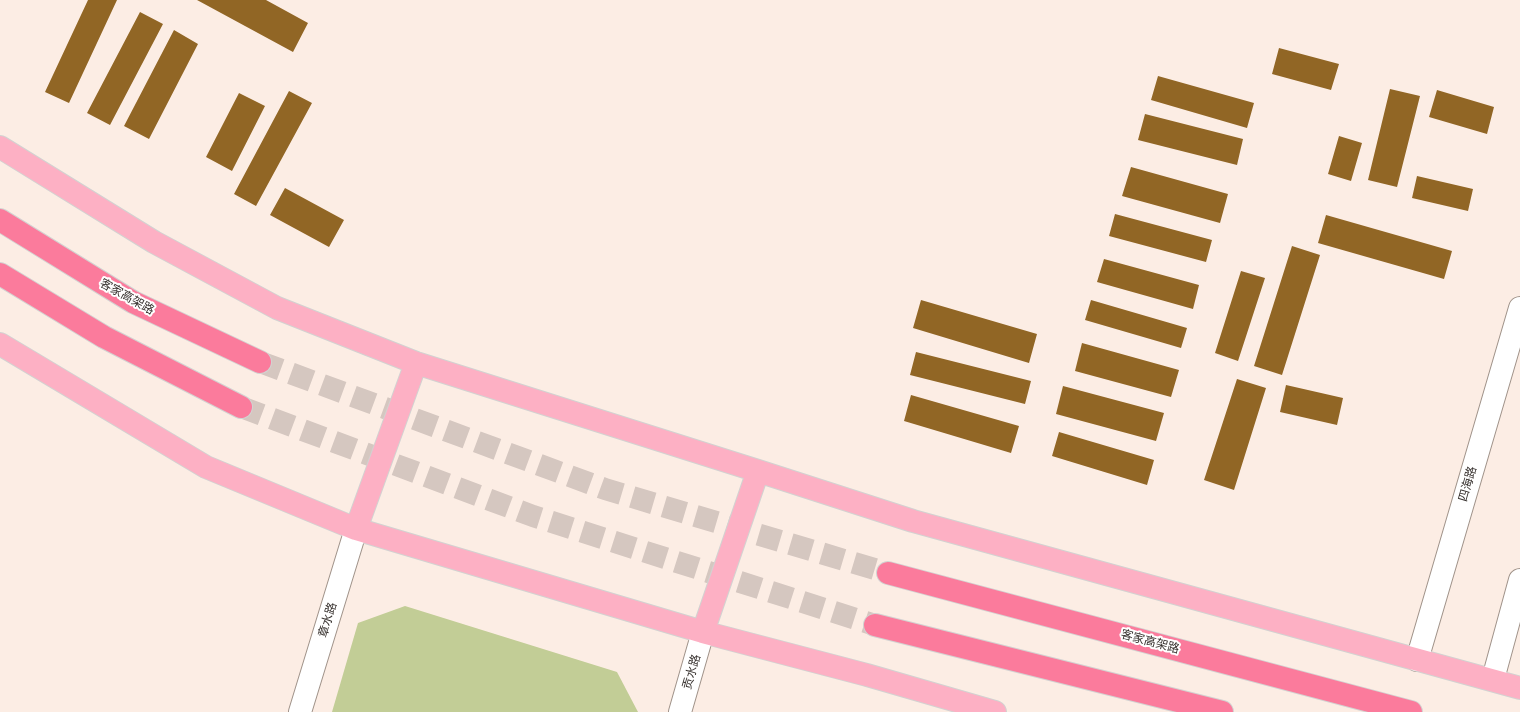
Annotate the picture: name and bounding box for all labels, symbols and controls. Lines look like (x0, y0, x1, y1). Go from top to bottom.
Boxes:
street label: 客家高架路 (97, 276, 157, 318)
street label: 四海路 (1456, 465, 1480, 503)
street label: 章水路 (316, 601, 340, 639)
street label: 客家高架路 (1119, 627, 1181, 657)
street label: 贡水路 (680, 653, 704, 691)

